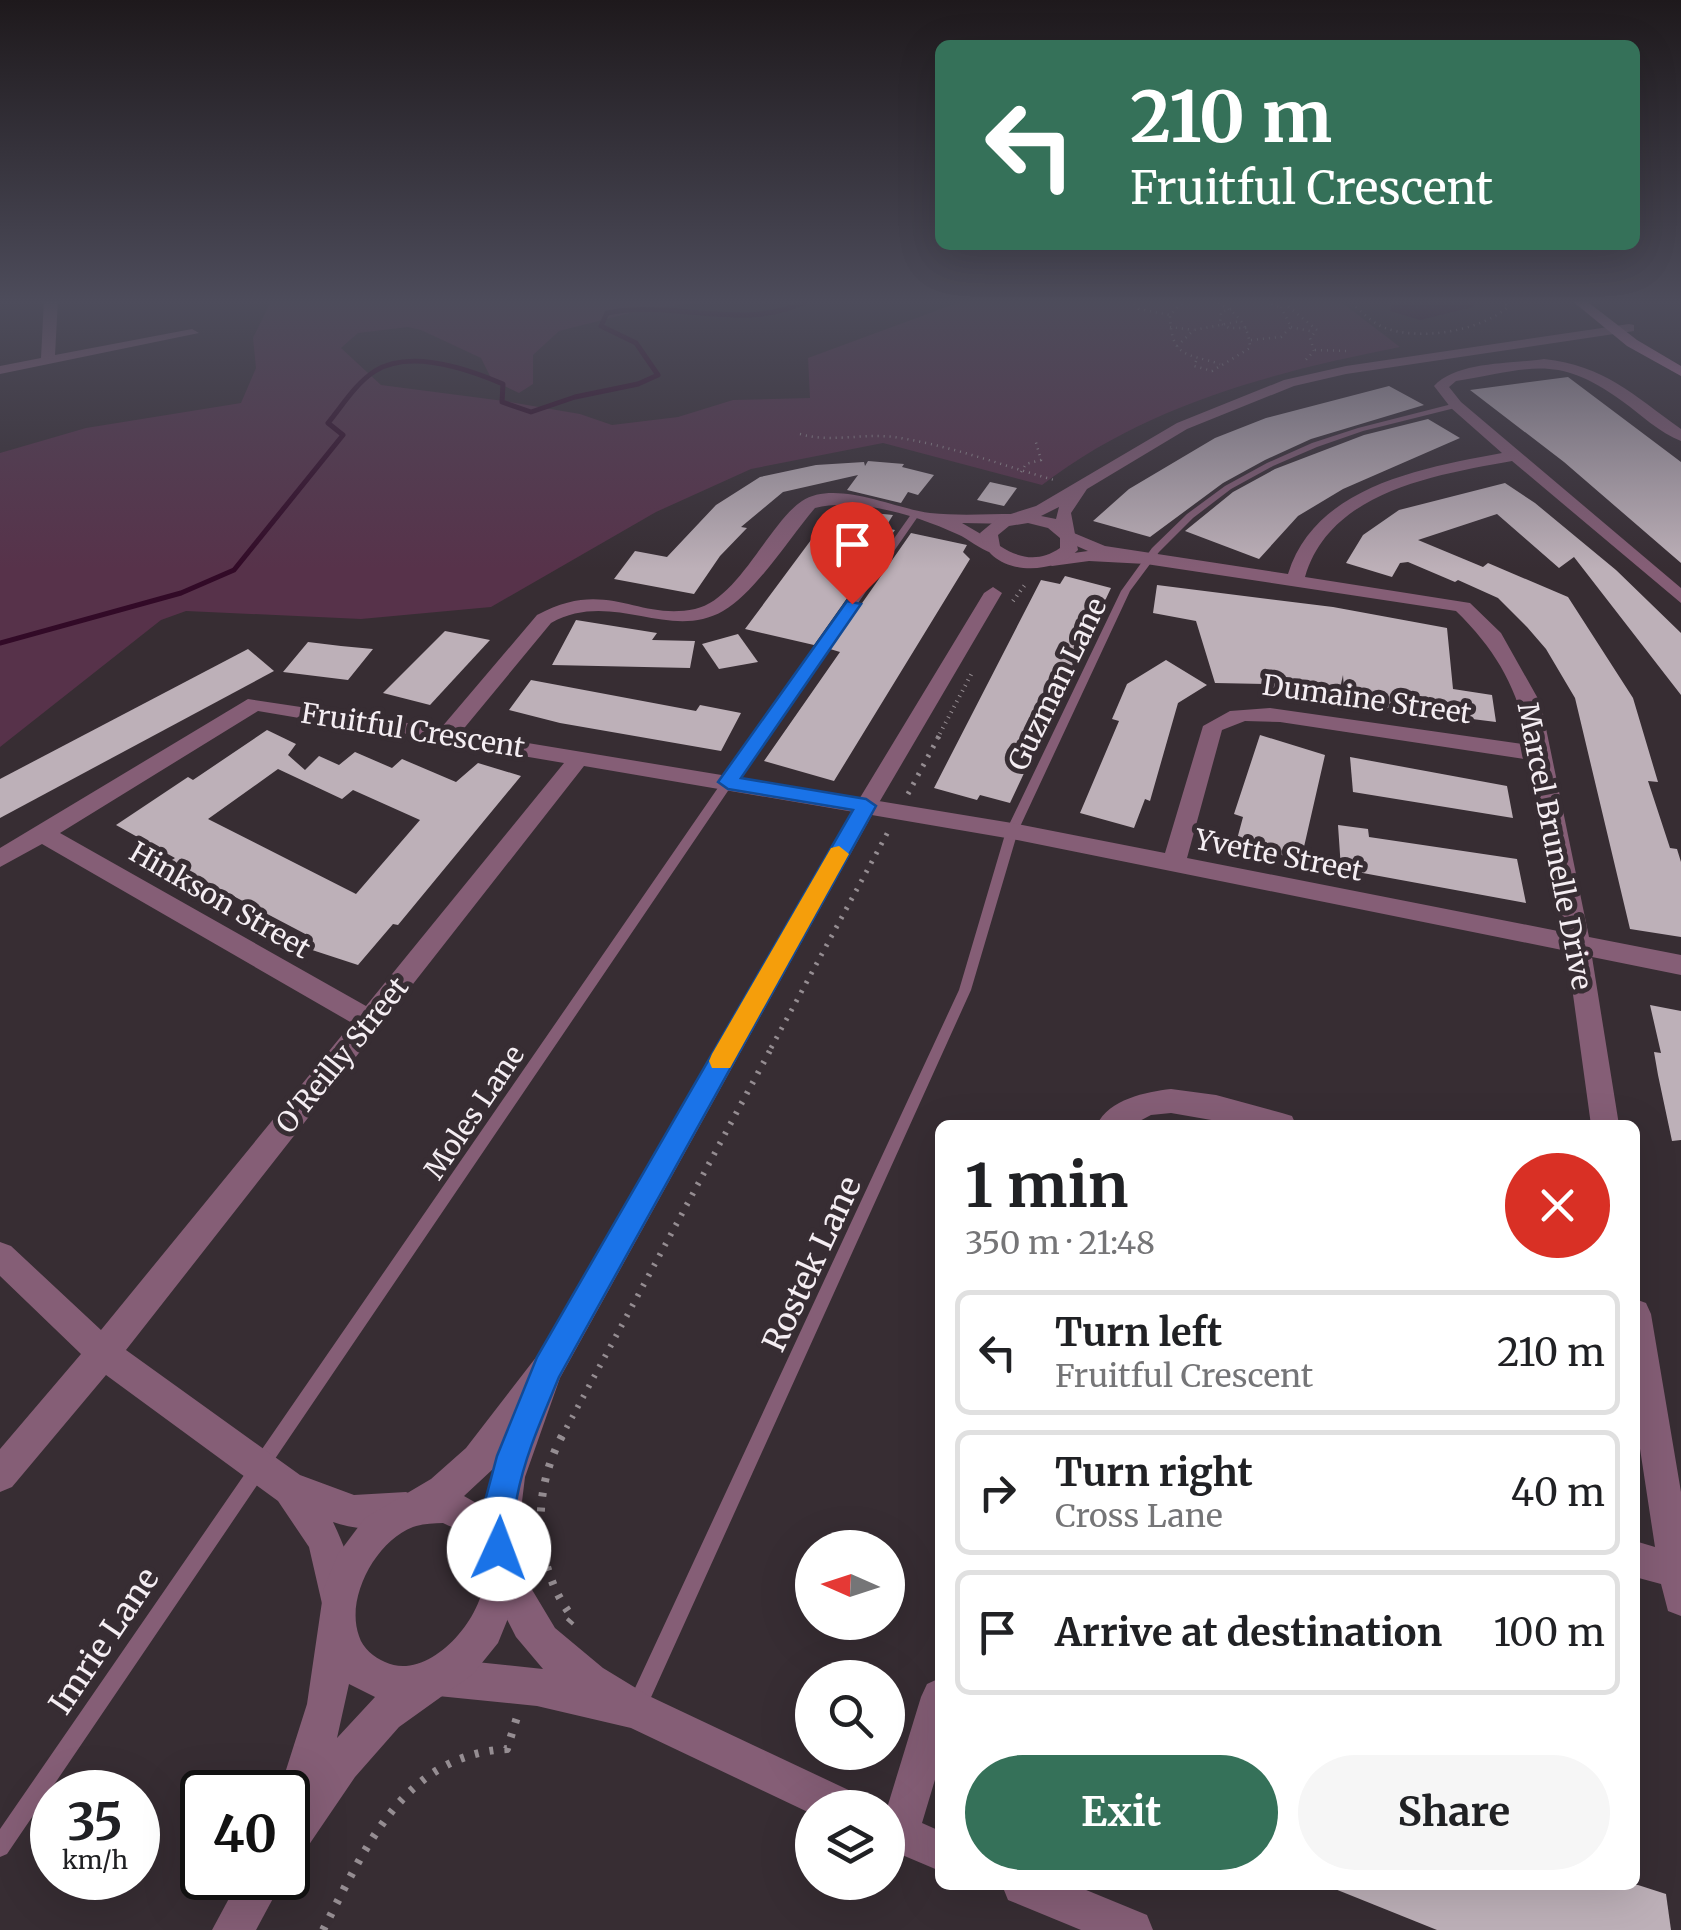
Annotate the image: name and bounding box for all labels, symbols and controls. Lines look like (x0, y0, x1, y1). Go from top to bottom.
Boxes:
text: 210 m (1130, 73, 1332, 161)
icon: left (965, 80, 1095, 210)
text: Fruitful Crescent (1130, 160, 1493, 216)
pin (810, 502, 895, 605)
icon: arrive (825, 517, 880, 572)
street label: Guzman Lane (1000, 592, 1114, 776)
street label: Dumaine Street (1260, 667, 1474, 731)
street label: Fruitful Crescent (299, 695, 527, 765)
street label: Marcel Brunelle Drive (1510, 700, 1600, 992)
street label: Yvette Street (1191, 821, 1366, 889)
street label: Hinkson Street (123, 834, 317, 966)
street label: O'Reilly Street (268, 969, 416, 1140)
street label: Moles Lane (416, 1038, 532, 1186)
text: 1 min (965, 1148, 1128, 1223)
button: close (1505, 1153, 1610, 1258)
street label: Rostek Lane (754, 1170, 870, 1358)
text: 350 m · 21:48 (965, 1223, 1155, 1263)
text: Turn left (1055, 1309, 1222, 1356)
icon: left (970, 1325, 1025, 1380)
text: 210 m (1497, 1329, 1605, 1376)
text: Fruitful Crescent (1055, 1356, 1313, 1396)
text: Turn right (1055, 1449, 1253, 1496)
icon: right (970, 1465, 1025, 1520)
text: 40 m (1511, 1469, 1605, 1516)
text: Cross Lane (1055, 1496, 1223, 1536)
position arrow (447, 1497, 551, 1601)
north arrow (795, 1530, 905, 1640)
map controls (795, 1530, 905, 1900)
street label: Imrie Lane (40, 1560, 168, 1722)
icon: arrive (970, 1605, 1025, 1660)
text: Arrive at destination (1055, 1609, 1442, 1656)
text: 100 m (1493, 1609, 1605, 1656)
button: search (795, 1660, 905, 1770)
button: Exit (965, 1755, 1278, 1870)
button: Share (1298, 1755, 1610, 1870)
speed limit sign: 40 (180, 1770, 310, 1900)
button: layers (795, 1790, 905, 1900)
text: 35 (67, 1791, 123, 1854)
text: km/h (62, 1844, 128, 1876)

